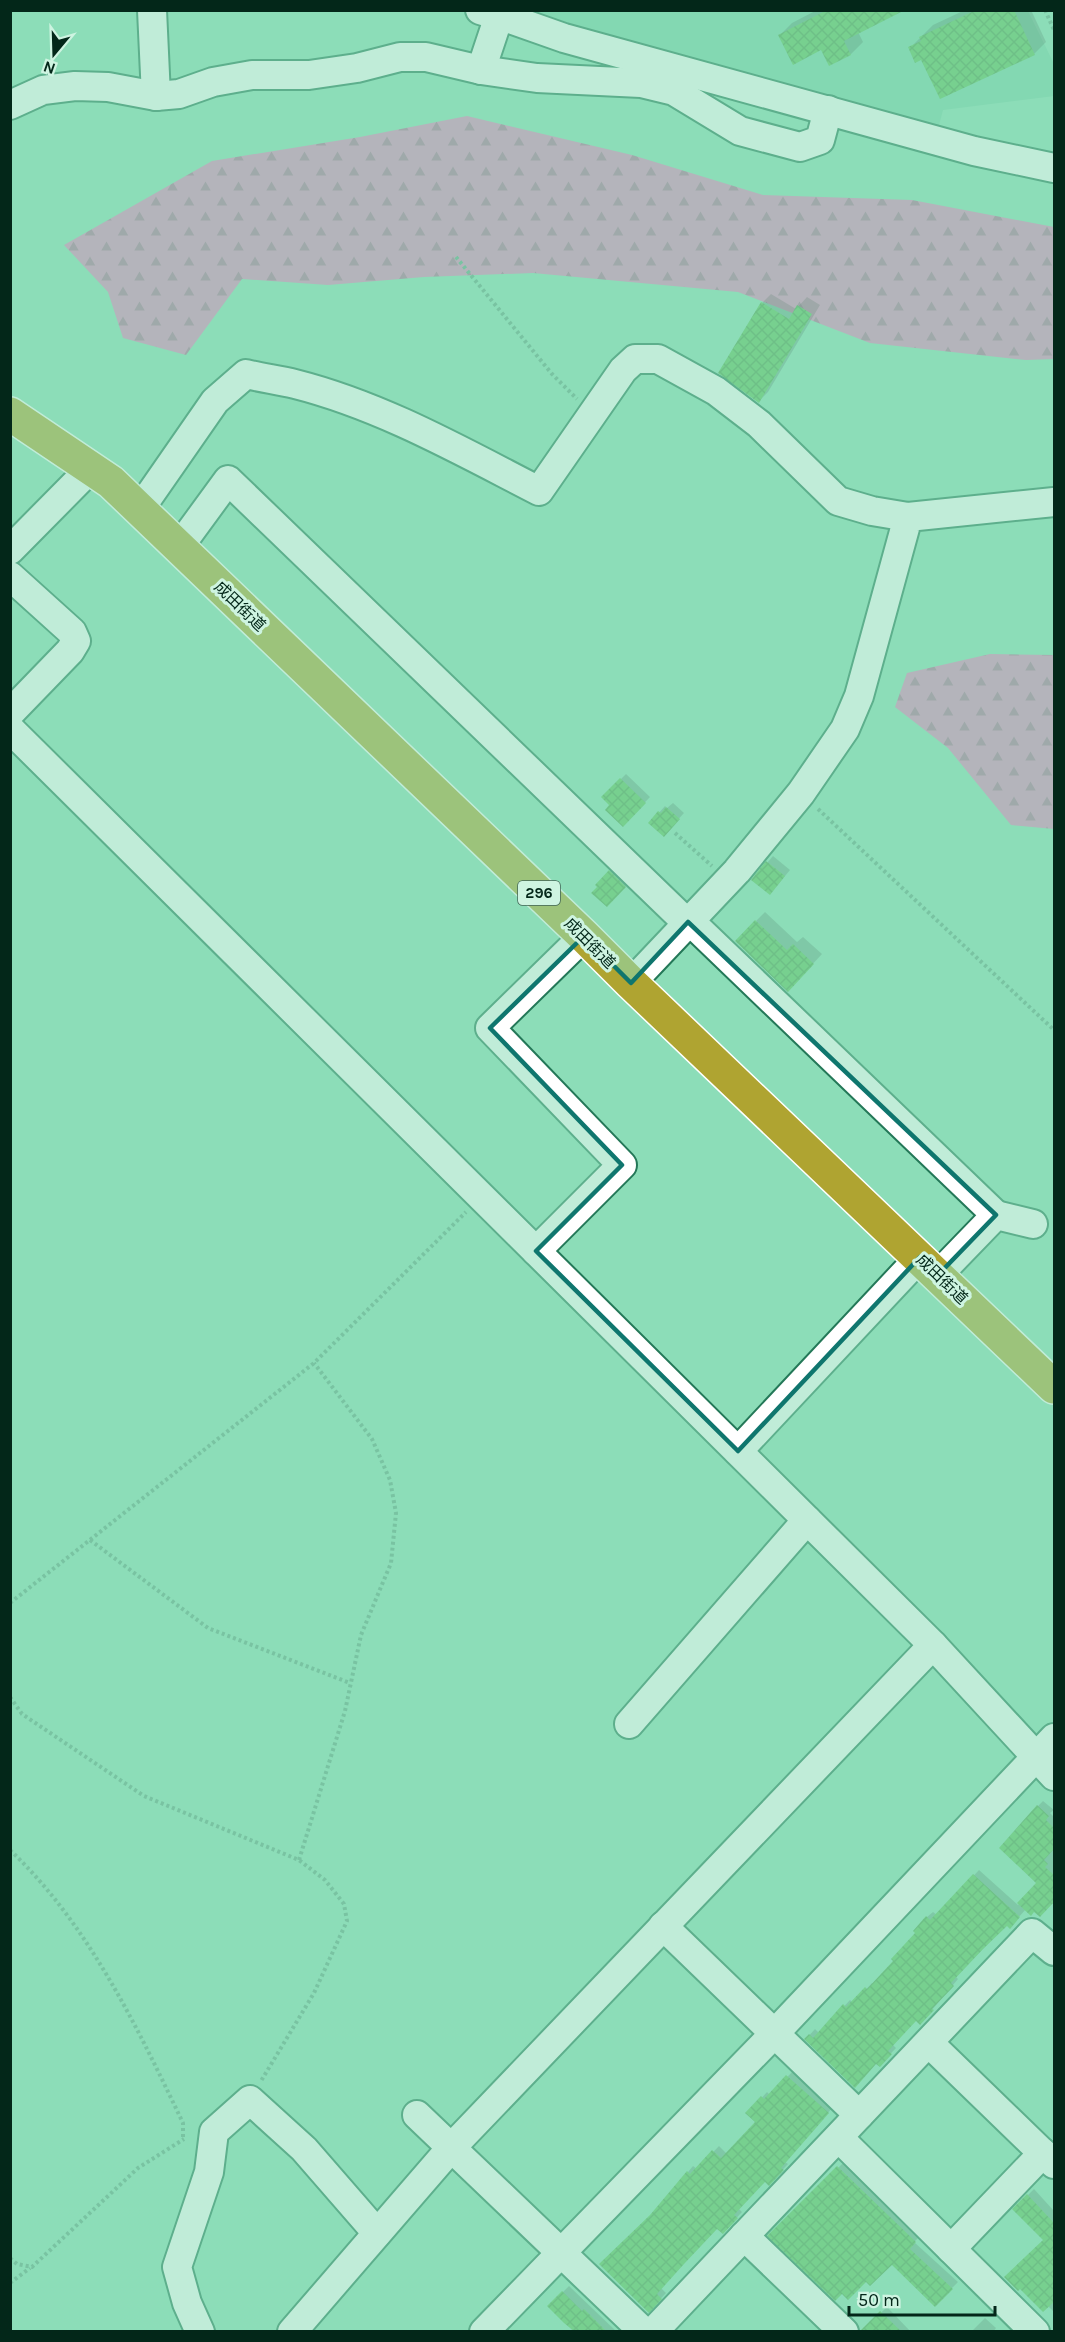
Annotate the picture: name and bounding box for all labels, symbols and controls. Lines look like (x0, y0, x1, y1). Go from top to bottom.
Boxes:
north arrow (24, 24, 84, 84)
text: N (41, 57, 58, 79)
street label: 成田街道 (210, 577, 270, 635)
road number: 296 (518, 881, 560, 905)
street label: 成田街道 (561, 914, 619, 972)
street label: 成田街道 (912, 1250, 972, 1308)
scale bar (849, 2279, 994, 2317)
text: 50 m (858, 2289, 900, 2311)

